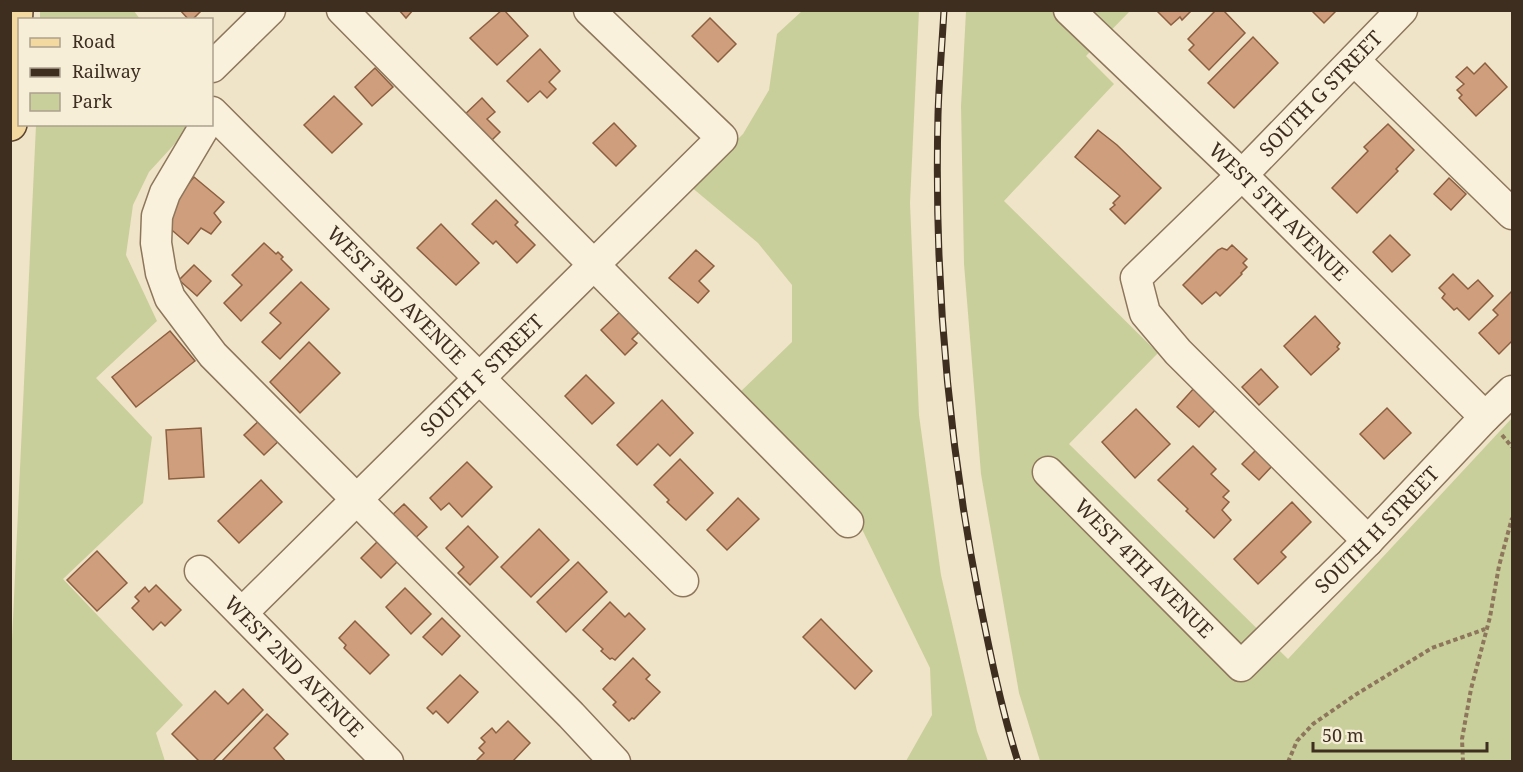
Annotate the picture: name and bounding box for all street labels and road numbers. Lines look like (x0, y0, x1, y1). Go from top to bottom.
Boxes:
street label: SOUTH G STREET (1253, 25, 1388, 163)
street label: WEST 5TH AVENUE (1203, 136, 1355, 287)
street label: WEST 3RD AVENUE (321, 220, 472, 370)
street label: SOUTH F STREET (414, 308, 549, 442)
street label: SOUTH H STREET (1309, 460, 1445, 599)
street label: WEST 4TH AVENUE (1069, 492, 1220, 644)
street label: WEST 2ND AVENUE (219, 590, 370, 743)

